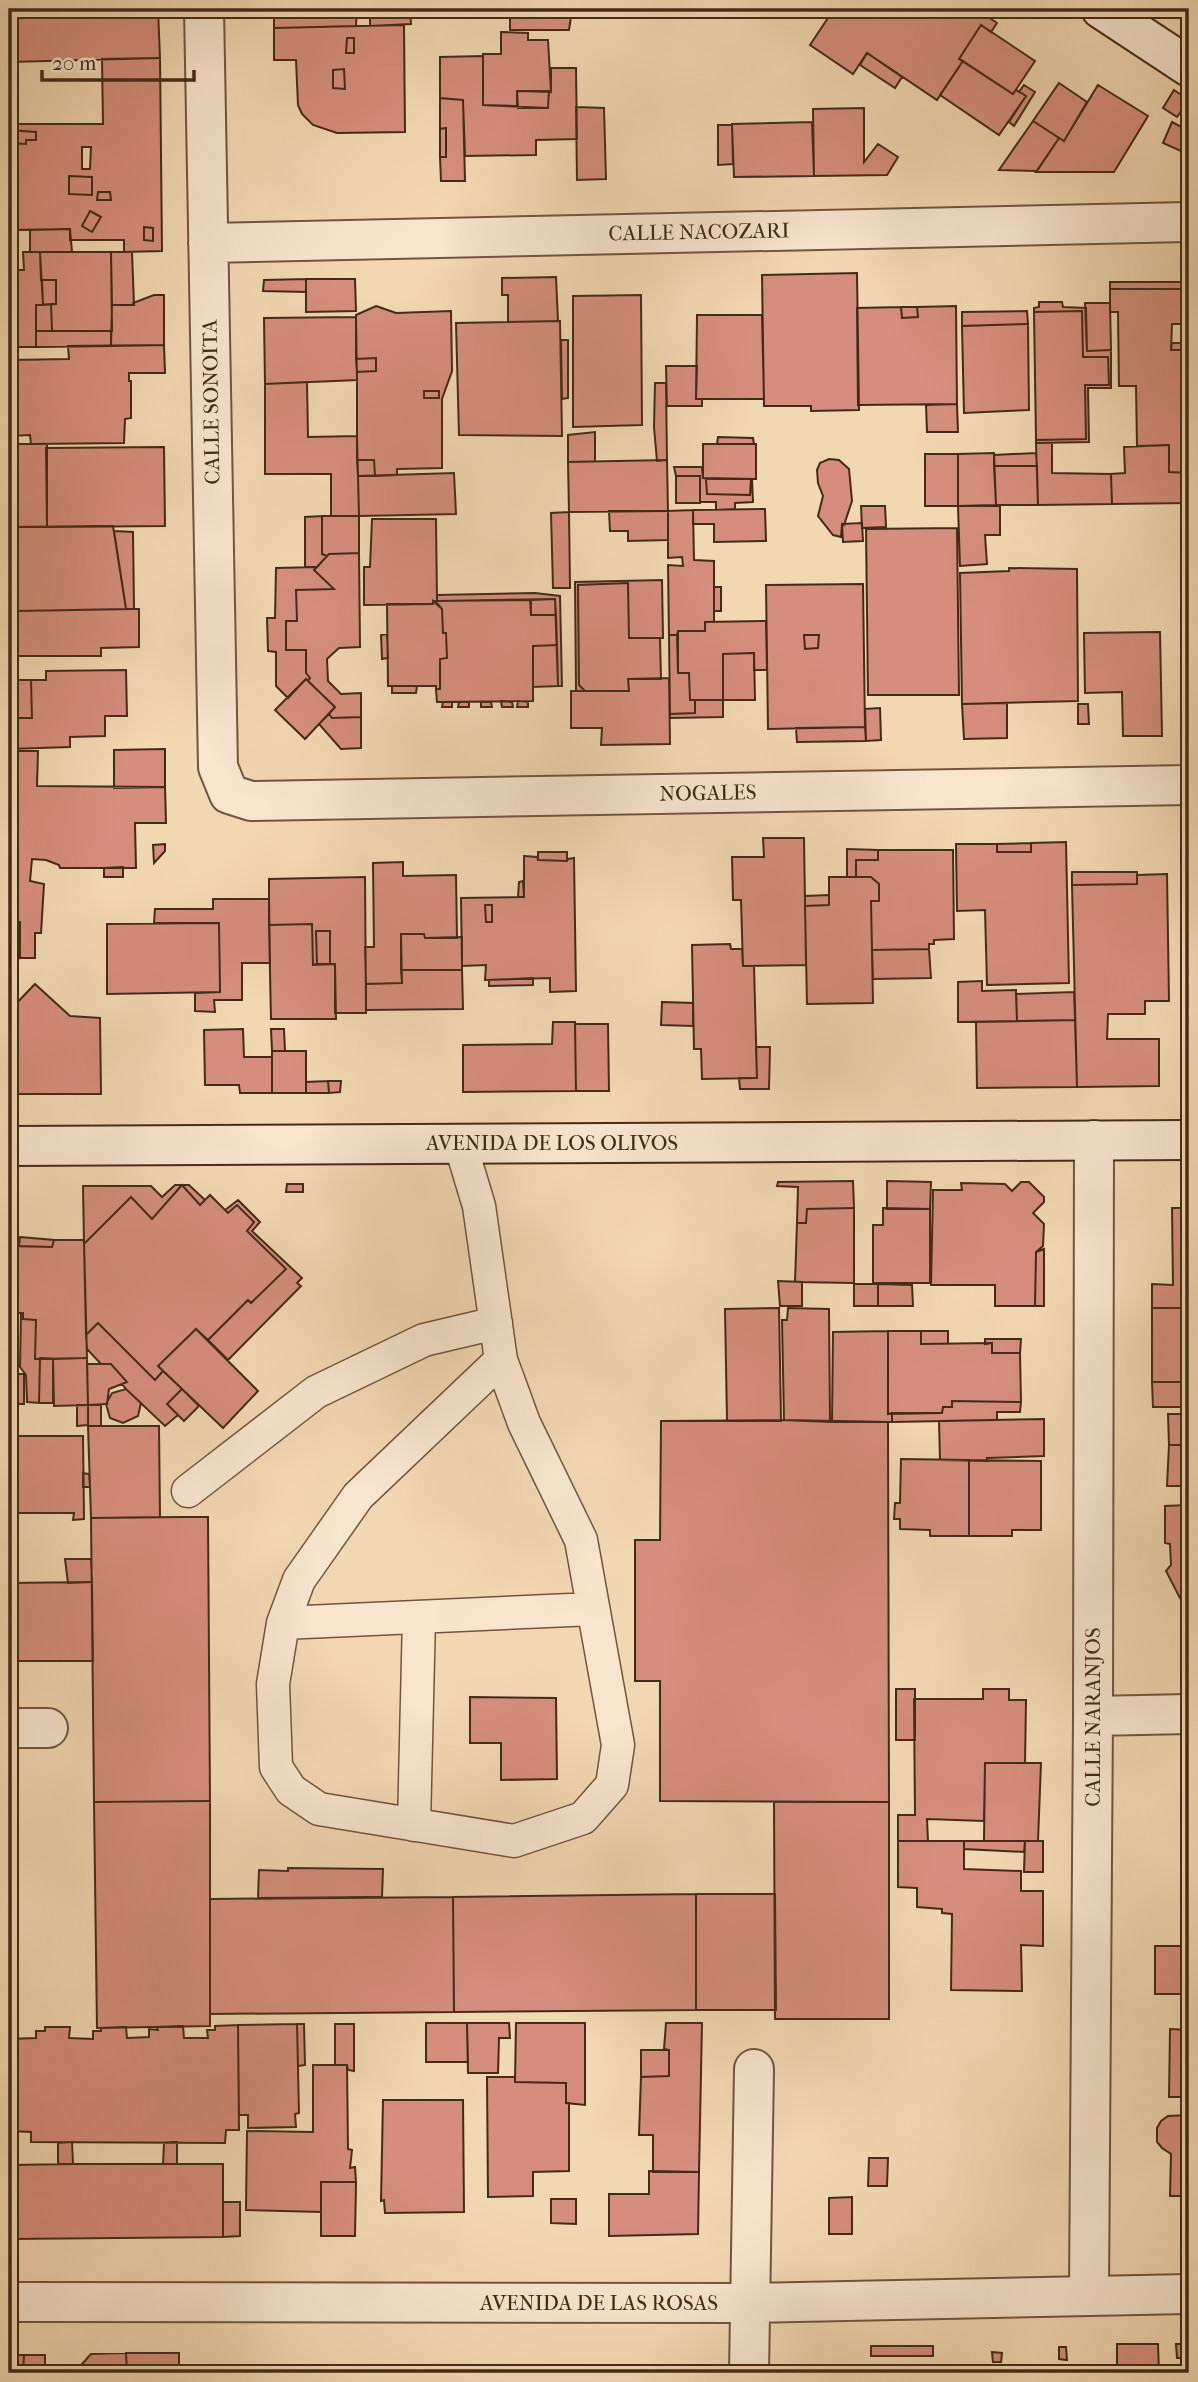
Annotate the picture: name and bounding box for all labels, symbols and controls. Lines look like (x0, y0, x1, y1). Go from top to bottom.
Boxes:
scale bar (42, 38, 194, 82)
text: 20 m (52, 51, 97, 75)
street label: CALLE NACOZARI (608, 218, 790, 246)
street label: CALLE SONOITA (198, 319, 224, 485)
street label: NOGALES (659, 780, 757, 806)
street label: AVENIDA DE LOS OLIVOS (425, 1131, 678, 1155)
street label: CALLE NARANJOS (1081, 1627, 1105, 1807)
street label: AVENIDA DE LAS ROSAS (479, 2291, 718, 2315)

